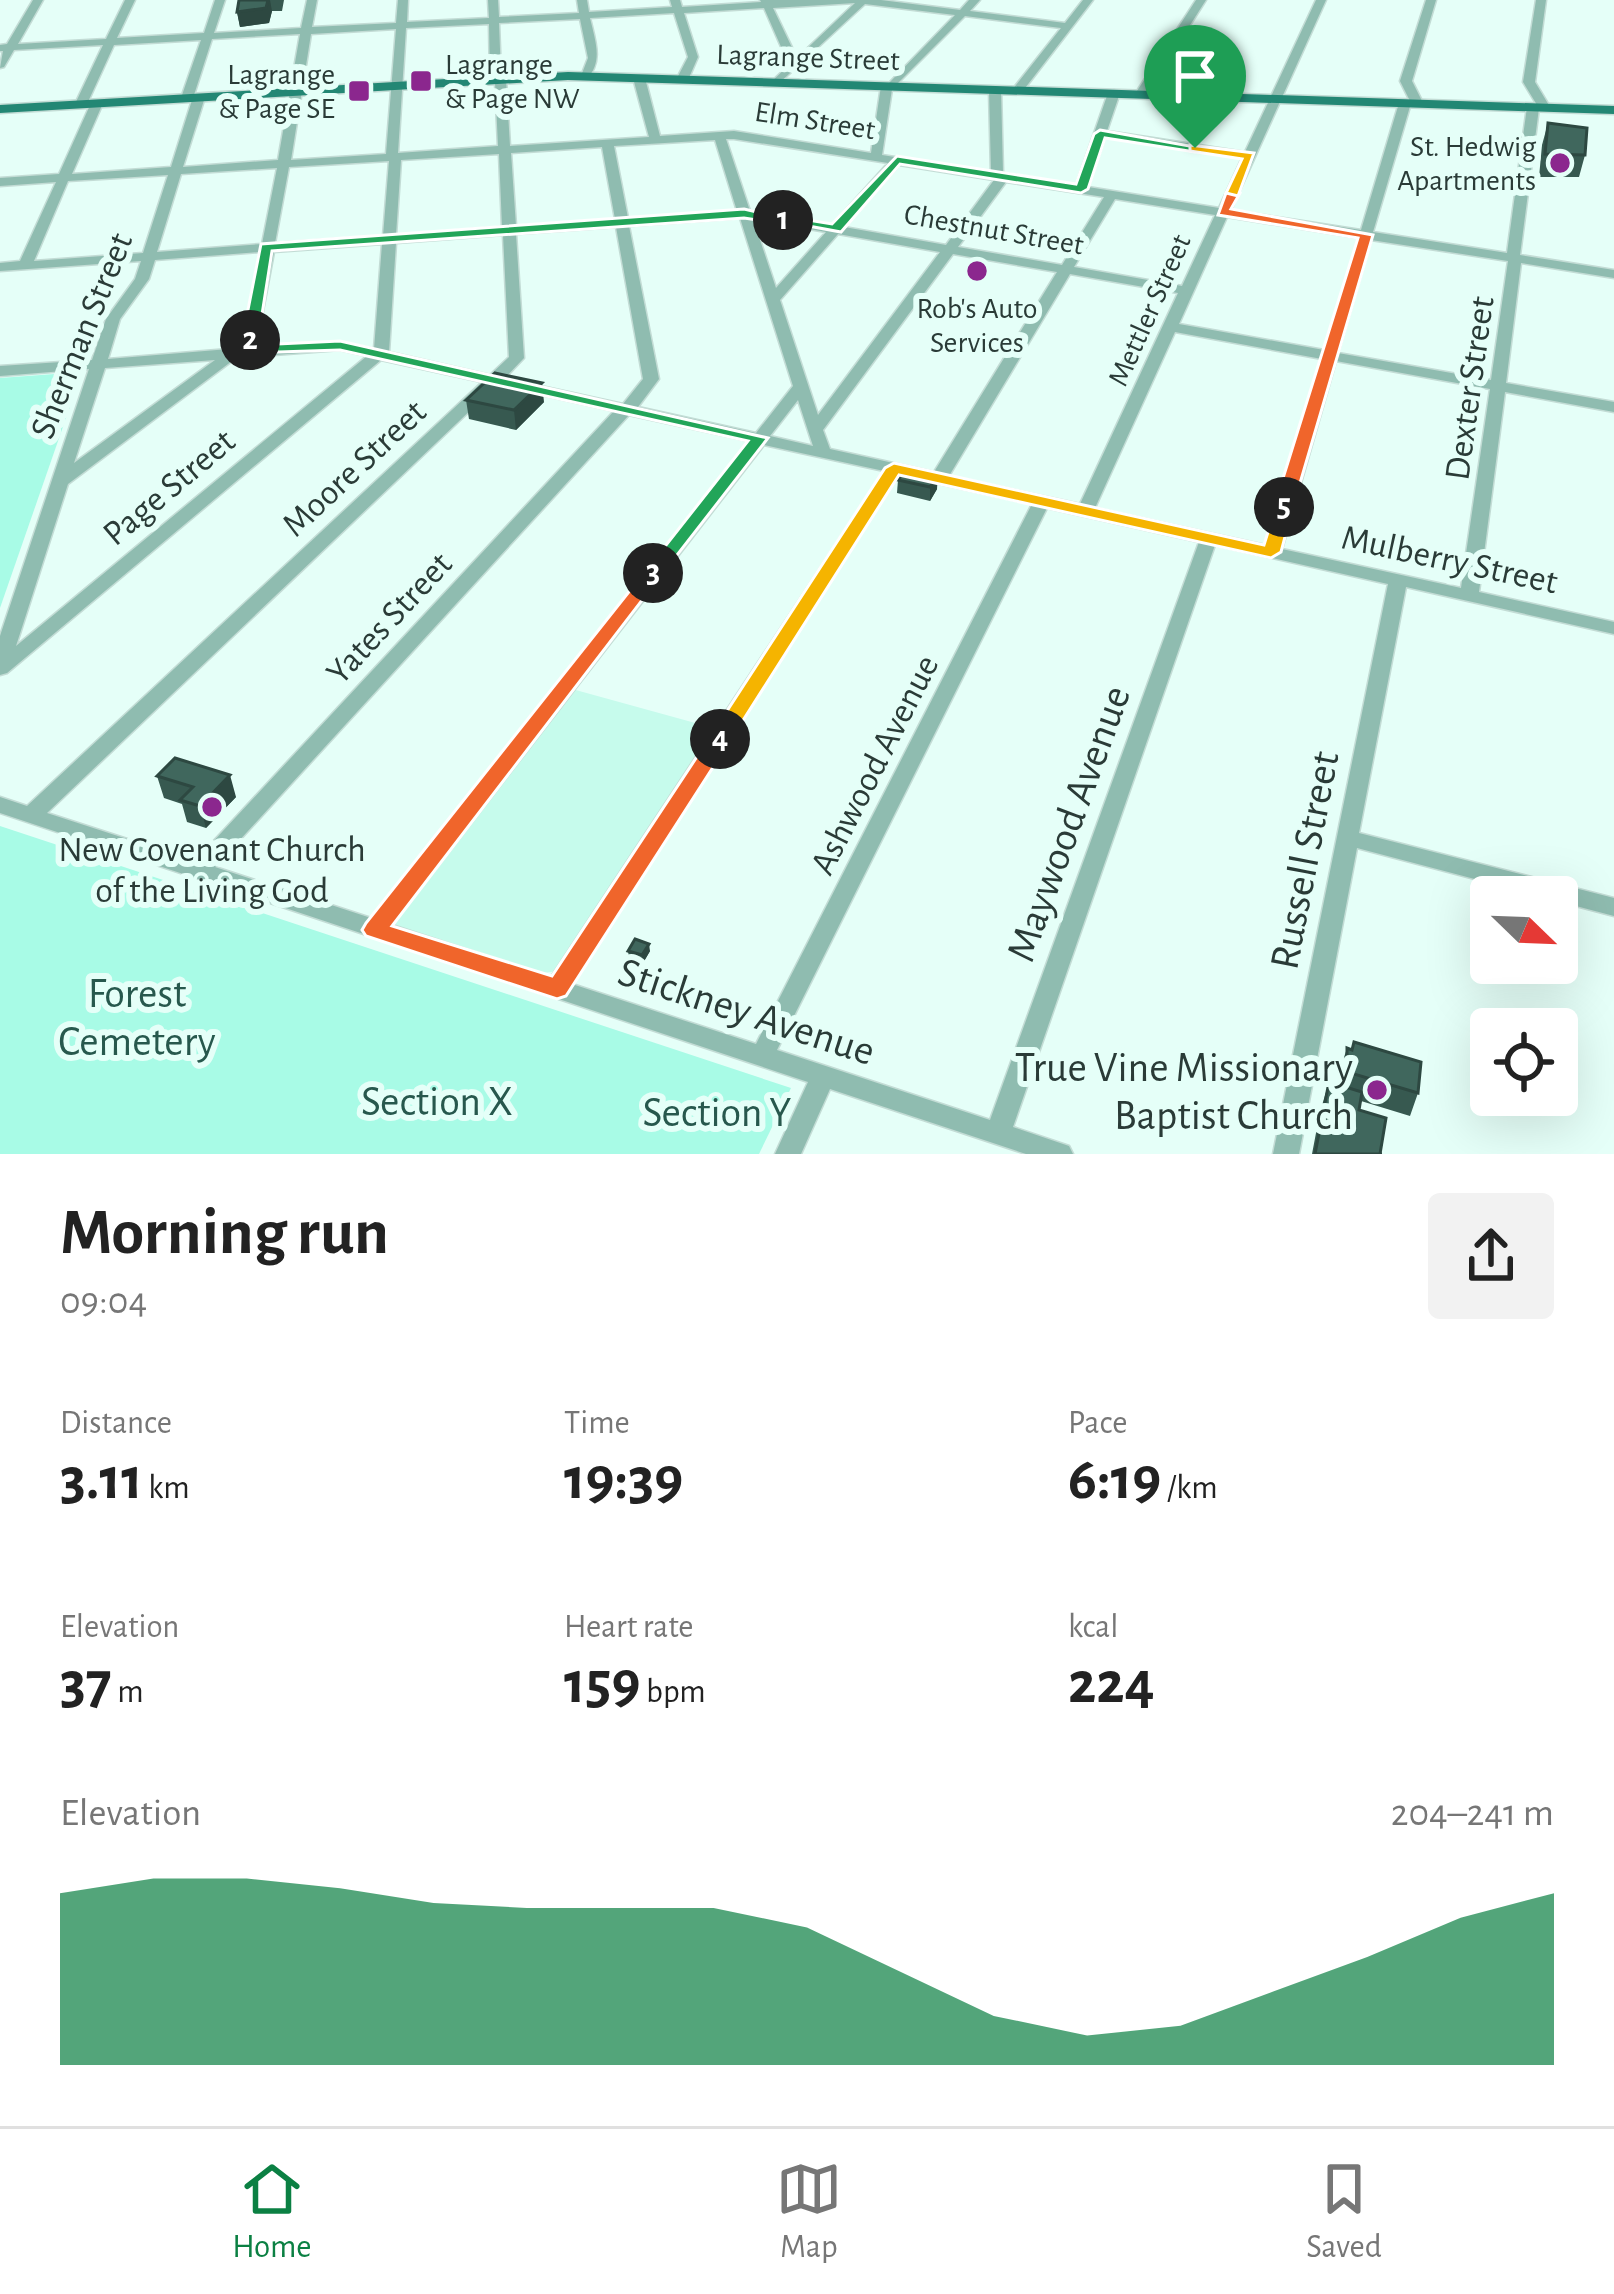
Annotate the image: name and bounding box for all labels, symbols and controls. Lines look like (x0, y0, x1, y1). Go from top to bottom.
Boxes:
pin (1144, 25, 1246, 148)
street label: Lagrange Street (716, 40, 901, 76)
icon: arrive (1162, 43, 1228, 109)
place label: Lagrange & Page NW (445, 50, 580, 114)
place label: Lagrange & Page SE (219, 60, 335, 124)
marker: Lagrange & Page NW (408, 68, 434, 94)
marker: Lagrange & Page SE (346, 78, 372, 104)
street label: Elm Street (753, 97, 878, 145)
place label: St. Hedwig Apartments (1397, 132, 1536, 196)
marker: St. Hedwig Apartments (1547, 150, 1573, 176)
pin: 1 (753, 190, 813, 250)
street label: Chestnut Street (902, 199, 1086, 261)
text: 1 (777, 203, 789, 236)
street label: Sherman Street (24, 228, 140, 444)
street label: Mettler Street (1103, 230, 1197, 391)
marker: Rob's Auto Services (964, 258, 990, 284)
street label: Dexter Street (1439, 293, 1501, 483)
place label: Rob's Auto Services (916, 294, 1038, 358)
pin: 2 (220, 310, 280, 370)
text: 2 (242, 323, 258, 356)
street label: Moore Street (276, 393, 433, 544)
street label: Page Street (97, 422, 242, 552)
pin: 5 (1254, 477, 1314, 537)
text: 5 (1277, 490, 1291, 523)
street label: Mulberry Street (1338, 520, 1561, 601)
pin: 3 (623, 543, 683, 603)
street label: Yates Street (320, 545, 459, 691)
text: 3 (646, 556, 660, 589)
street label: Ashwood Avenue (804, 649, 945, 880)
street label: Maywood Avenue (1000, 680, 1138, 967)
pin: 4 (690, 709, 750, 769)
text: 4 (712, 722, 728, 755)
street label: Russell Street (1263, 748, 1347, 973)
marker: New Covenant Church of the Living God (199, 794, 225, 820)
place label: New Covenant Church of the Living God (58, 832, 366, 909)
north arrow (1470, 876, 1578, 984)
map controls (1470, 876, 1578, 1116)
street label: Stickney Avenue (613, 951, 880, 1073)
park label: Forest Cemetery (58, 973, 216, 1063)
button: locate (1470, 1008, 1578, 1116)
place label: True Vine Missionary Baptist Church (1015, 1047, 1353, 1137)
marker: True Vine Missionary Baptist Church (1364, 1077, 1390, 1103)
park label: Section X (361, 1081, 513, 1123)
park label: Section Y (642, 1092, 792, 1134)
button: share (1428, 1193, 1554, 1319)
text: Morning run (60, 1200, 389, 1266)
text: 09:04 (60, 1282, 147, 1321)
text: Distance (60, 1407, 172, 1440)
text: Time (564, 1407, 630, 1440)
text: Pace (1068, 1407, 1127, 1440)
text: 3.11 (60, 1450, 143, 1510)
text: 19:39 (564, 1450, 683, 1510)
text: 6:19 (1068, 1450, 1161, 1510)
text: km (143, 1472, 190, 1505)
text: /km (1161, 1472, 1218, 1505)
text: Elevation (60, 1611, 179, 1644)
text: Heart rate (564, 1611, 694, 1644)
text: kcal (1068, 1611, 1118, 1644)
text: 37 (60, 1654, 112, 1714)
text: 159 (564, 1654, 641, 1714)
text: 224 (1068, 1654, 1155, 1714)
text: m (112, 1676, 144, 1709)
text: bpm (641, 1676, 706, 1709)
text: Elevation (60, 1794, 201, 1833)
text: 204–241 m (1391, 1794, 1554, 1833)
tab: Home (232, 2156, 312, 2268)
tab: Map (776, 2156, 842, 2268)
tab: Saved (1306, 2156, 1382, 2268)

